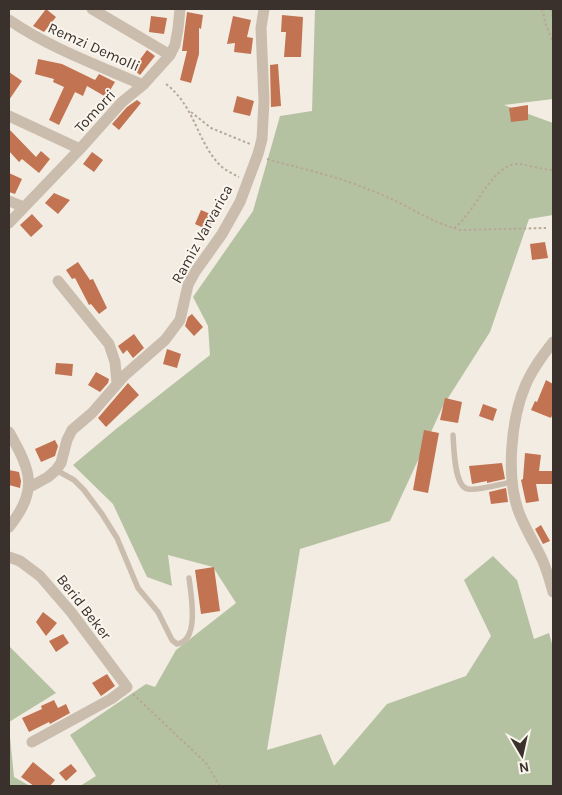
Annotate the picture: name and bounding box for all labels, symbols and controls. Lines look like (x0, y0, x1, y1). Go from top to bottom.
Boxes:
street label: Remzi Demolli (45, 19, 143, 75)
street label: Tomorri (71, 86, 119, 136)
street label: Ramiz Varvarica (167, 182, 237, 286)
street label: Berid Beker (53, 571, 115, 644)
north arrow (497, 730, 547, 780)
text: N (518, 758, 530, 777)

